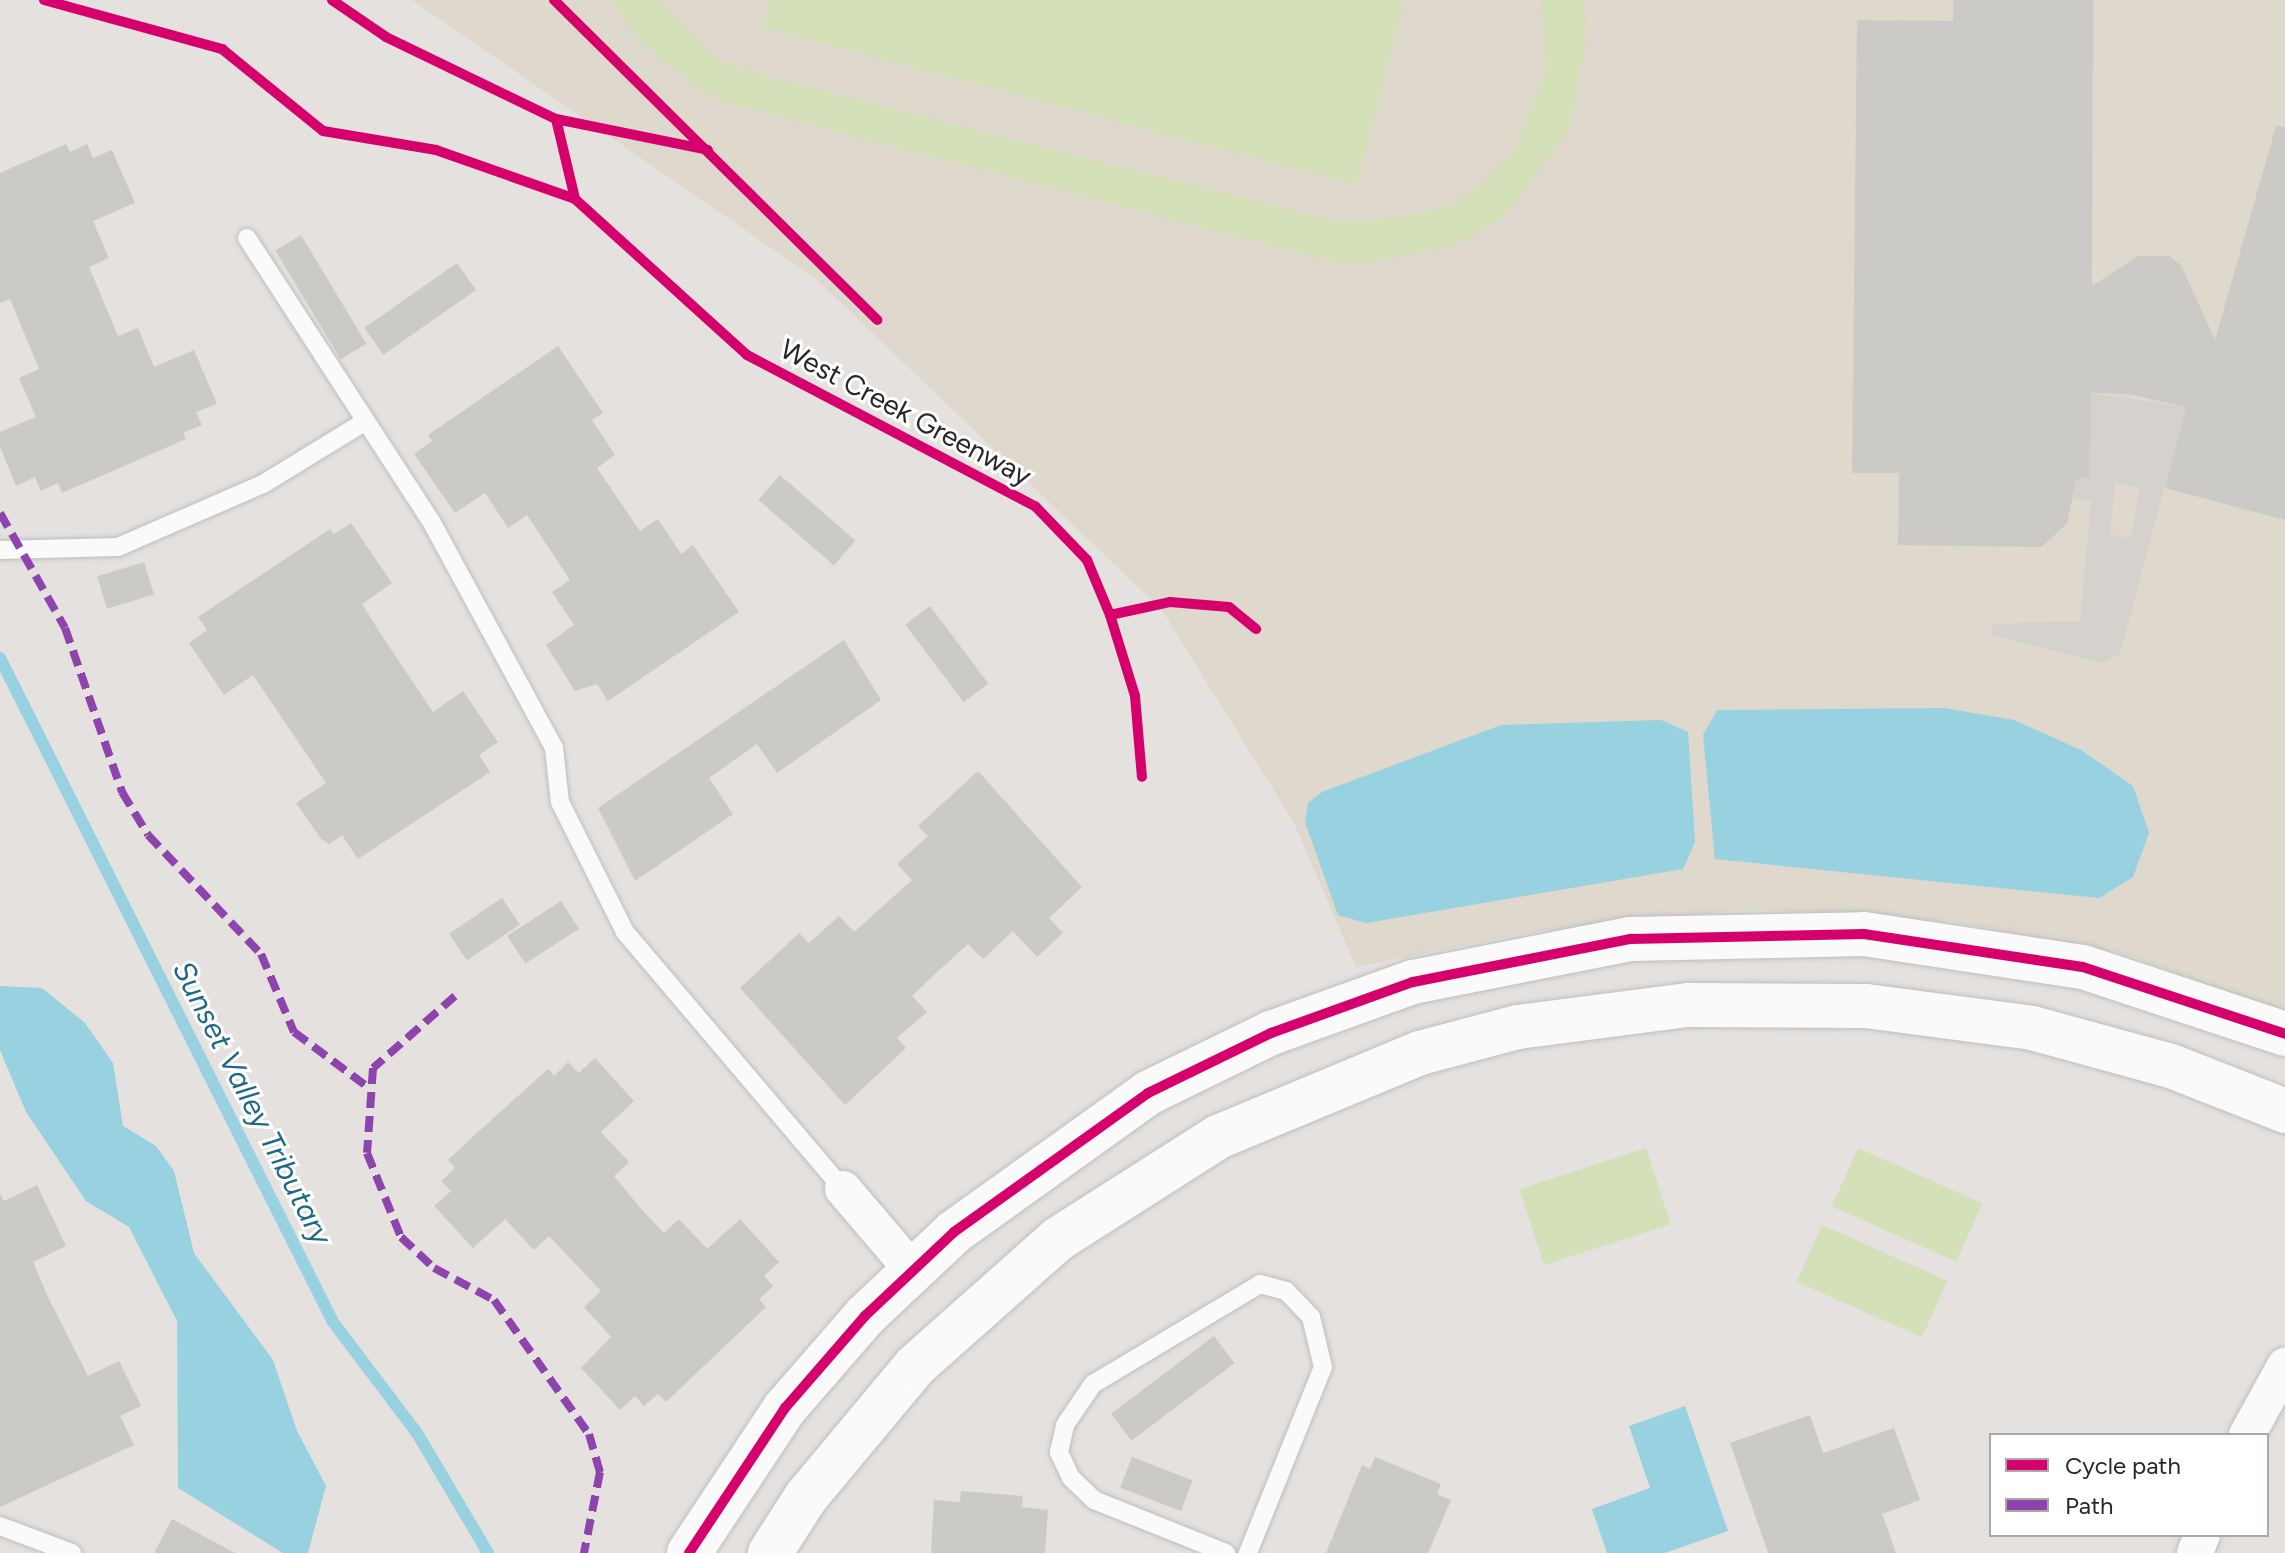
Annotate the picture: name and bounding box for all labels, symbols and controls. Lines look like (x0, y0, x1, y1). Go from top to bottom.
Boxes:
street label: West Creek Greenway (775, 332, 1037, 492)
water label: Sunset Valley Tributary (165, 955, 339, 1251)
legend (1989, 1433, 2269, 1537)
text: Cycle path (2065, 1451, 2181, 1480)
text: Path (2065, 1491, 2113, 1520)

